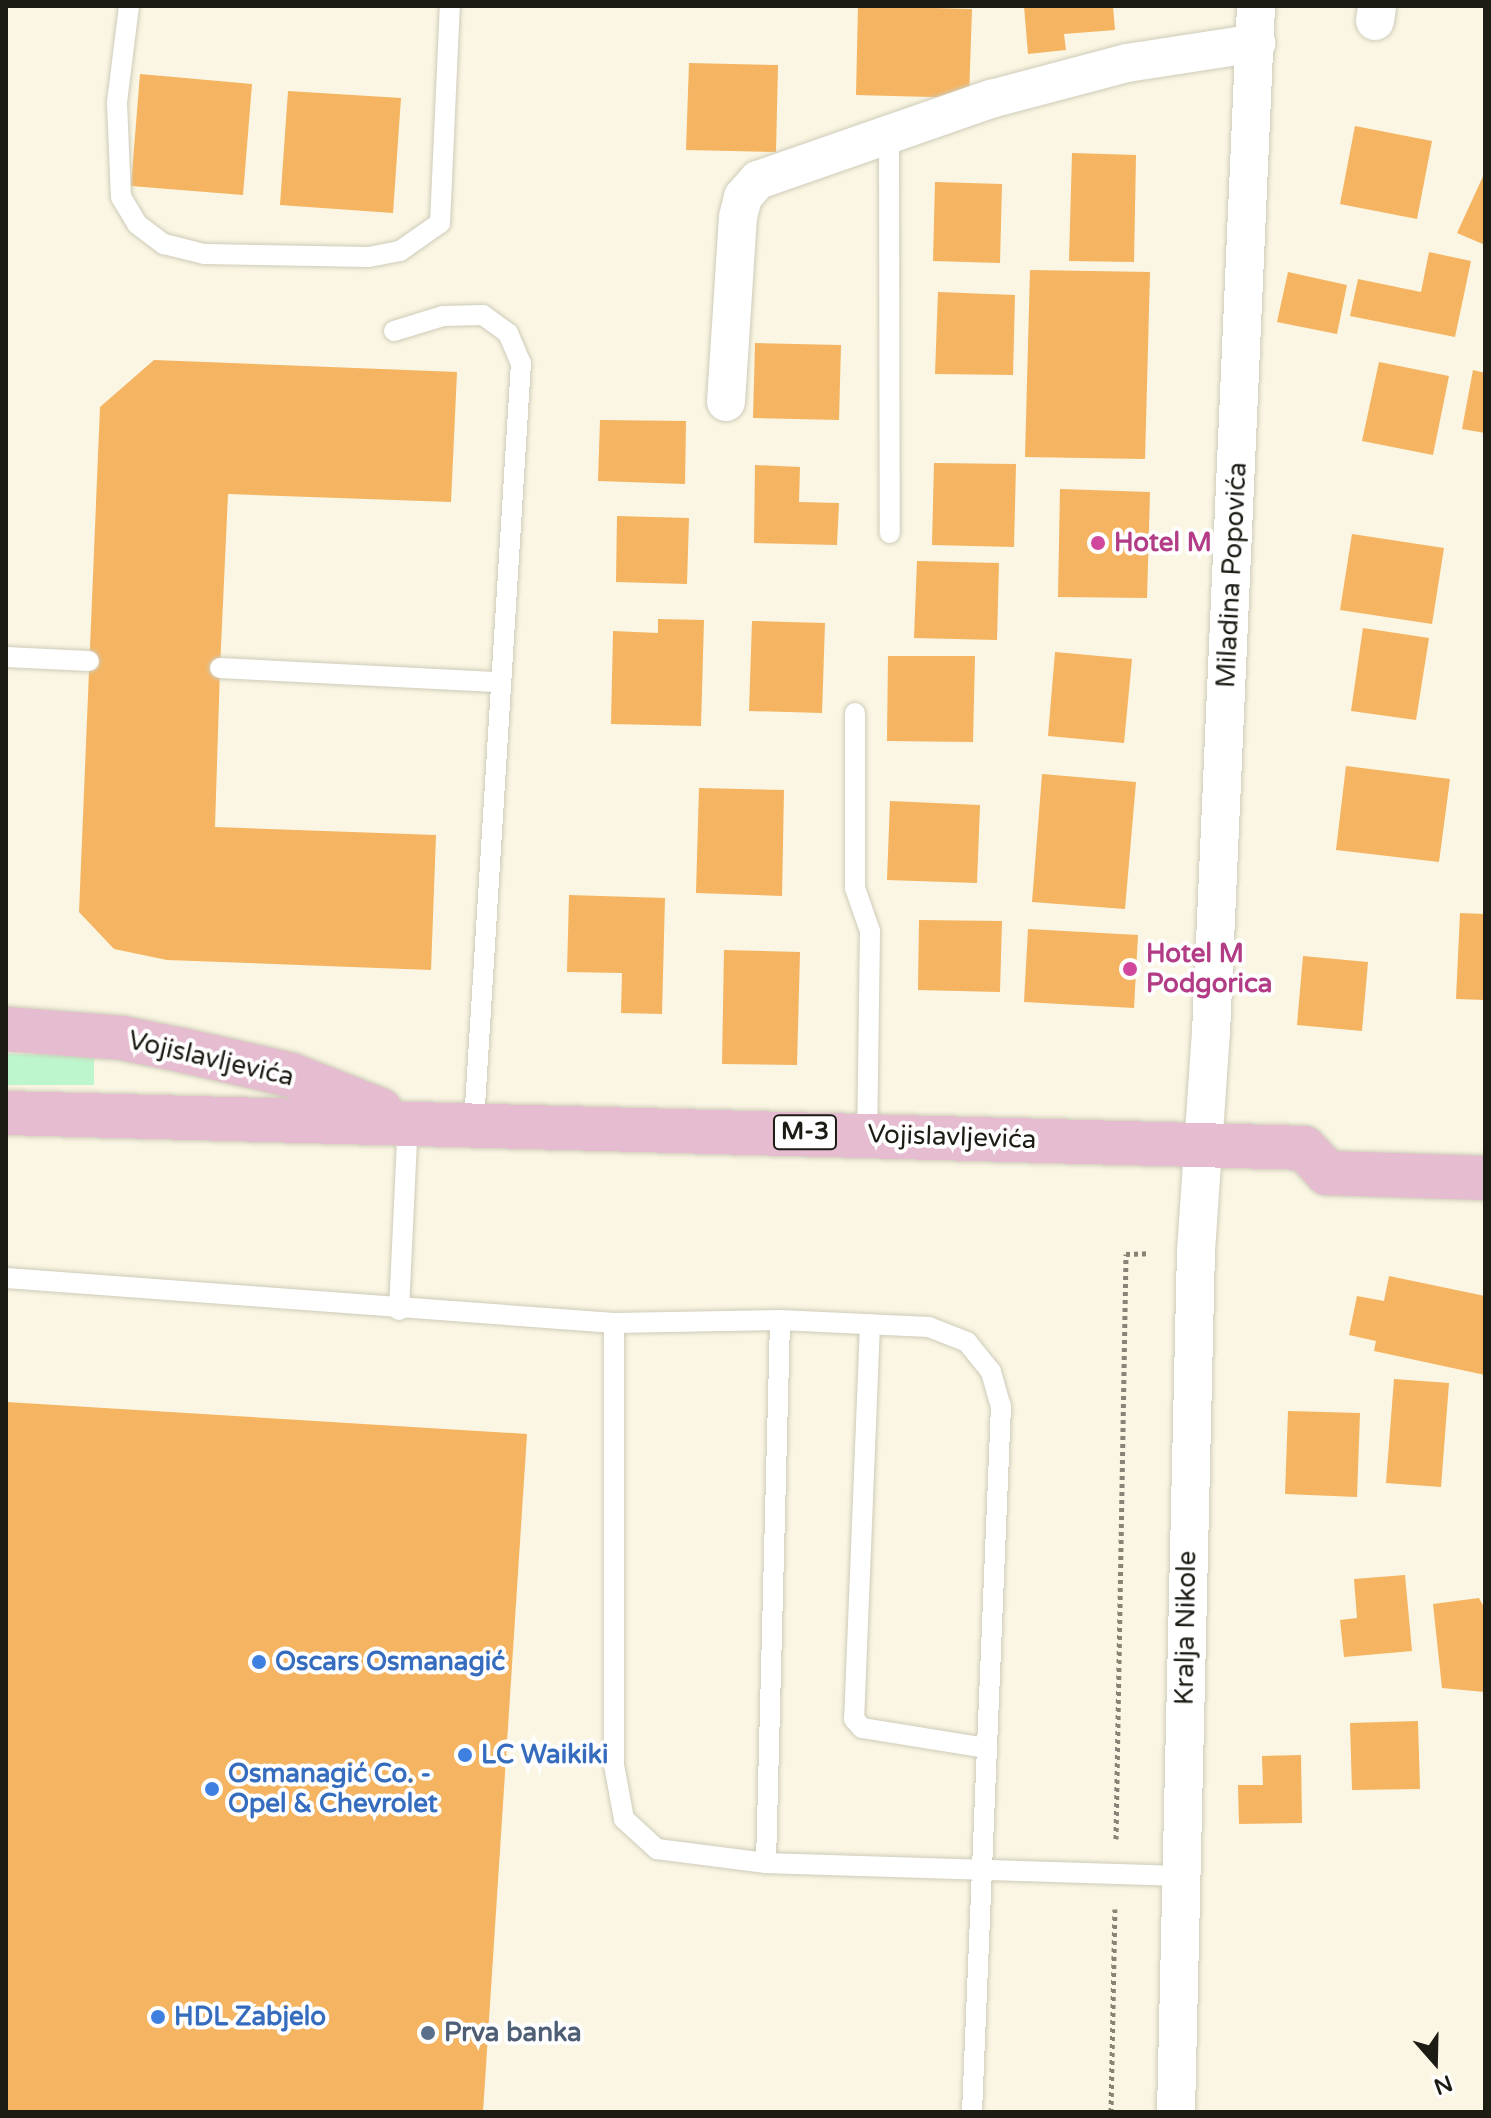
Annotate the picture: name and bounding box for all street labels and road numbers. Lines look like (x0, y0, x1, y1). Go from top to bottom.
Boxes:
street label: Miladina Popovića (1211, 461, 1253, 689)
street label: Vojislavljevića (125, 1025, 297, 1093)
road number: M-3 (771, 1112, 839, 1152)
street label: Vojislavljevića (867, 1118, 1037, 1156)
street label: Kralja Nikole (1169, 1551, 1203, 1705)

